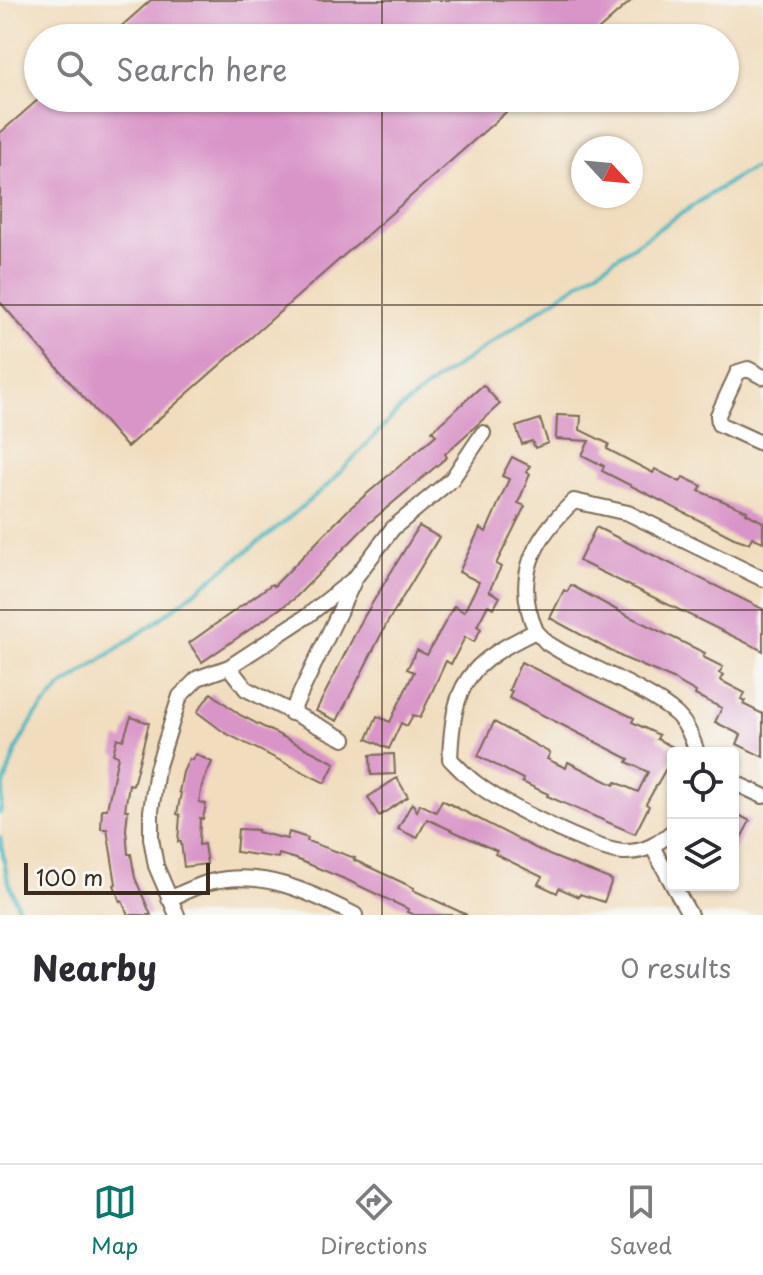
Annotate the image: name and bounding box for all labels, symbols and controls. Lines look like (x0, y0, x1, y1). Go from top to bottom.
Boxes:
search box (24, 24, 739, 112)
icon: search (52, 46, 96, 90)
text: Search here (116, 46, 288, 91)
north arrow (571, 136, 643, 208)
map controls (667, 747, 739, 891)
button: locate (667, 747, 739, 819)
button: layers (667, 819, 739, 891)
scale bar (24, 859, 210, 895)
text: 100 m (36, 860, 103, 893)
text: Nearby (32, 941, 157, 993)
text: 0 results (620, 948, 731, 987)
tab: Map (91, 1180, 138, 1261)
tab: Directions (320, 1180, 427, 1261)
tab: Saved (609, 1180, 672, 1261)

